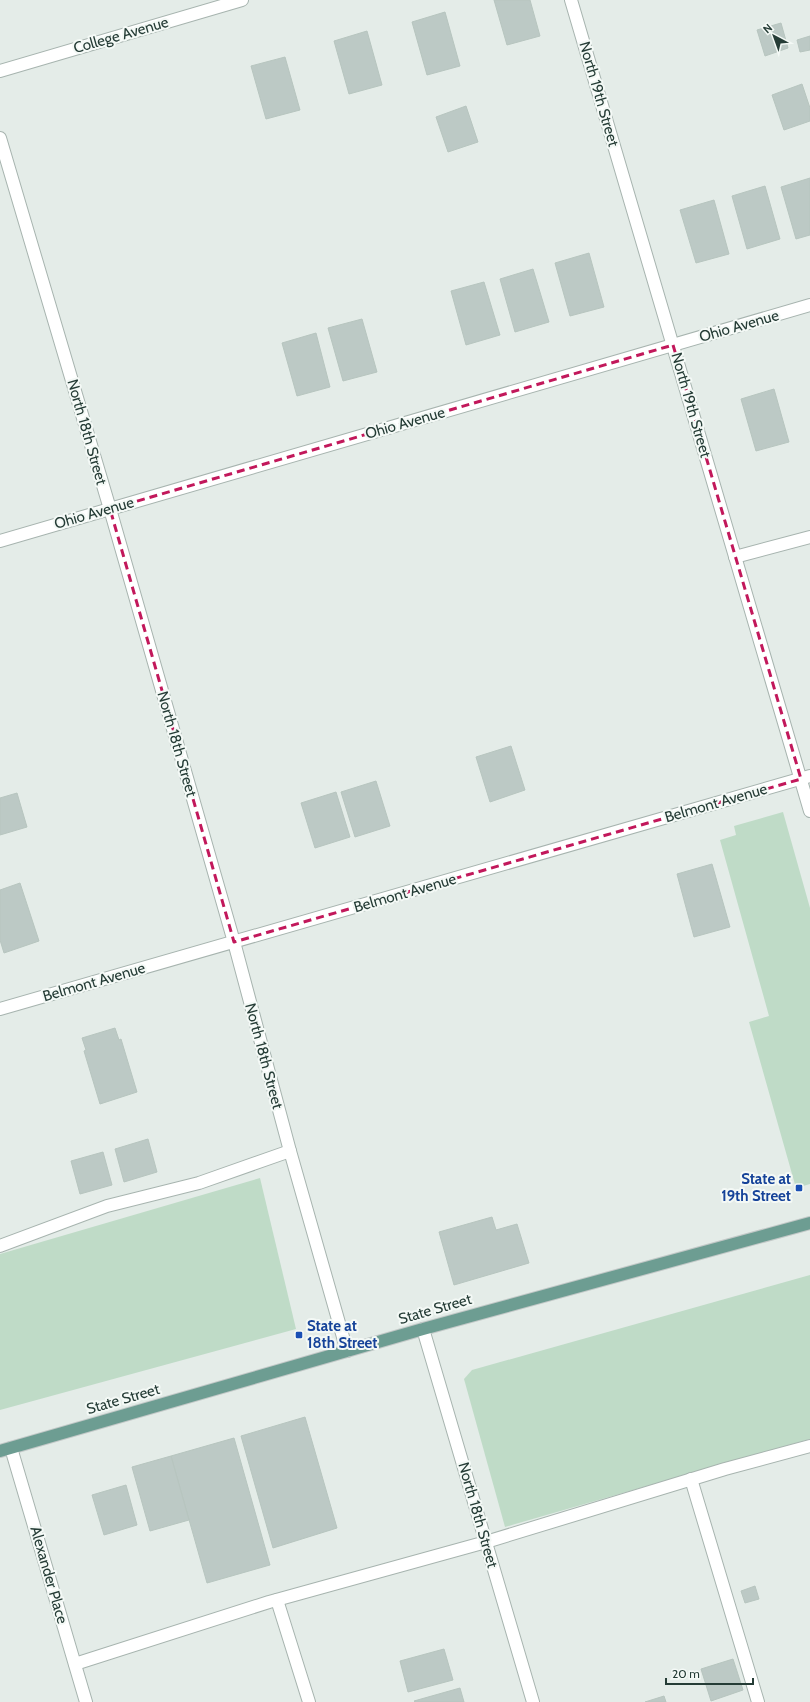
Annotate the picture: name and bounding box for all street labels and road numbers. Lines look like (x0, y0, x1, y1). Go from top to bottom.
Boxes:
street label: College Avenue (71, 13, 171, 57)
street label: North 19th Street (575, 39, 623, 149)
street label: Ohio Avenue (697, 306, 781, 346)
street label: North 19th Street (667, 350, 715, 460)
street label: North 18th Street (63, 377, 111, 487)
street label: Ohio Avenue (363, 403, 447, 443)
street label: Ohio Avenue (52, 493, 136, 533)
street label: North 18th Street (153, 689, 201, 799)
street label: Belmont Avenue (663, 780, 770, 826)
street label: Belmont Avenue (352, 870, 459, 916)
street label: Belmont Avenue (41, 959, 148, 1005)
street label: North 18th Street (241, 1001, 287, 1111)
street label: State Street (396, 1290, 474, 1328)
street label: State Street (84, 1380, 162, 1418)
street label: North 18th Street (454, 1460, 502, 1570)
street label: Alexander Place (26, 1524, 72, 1626)

